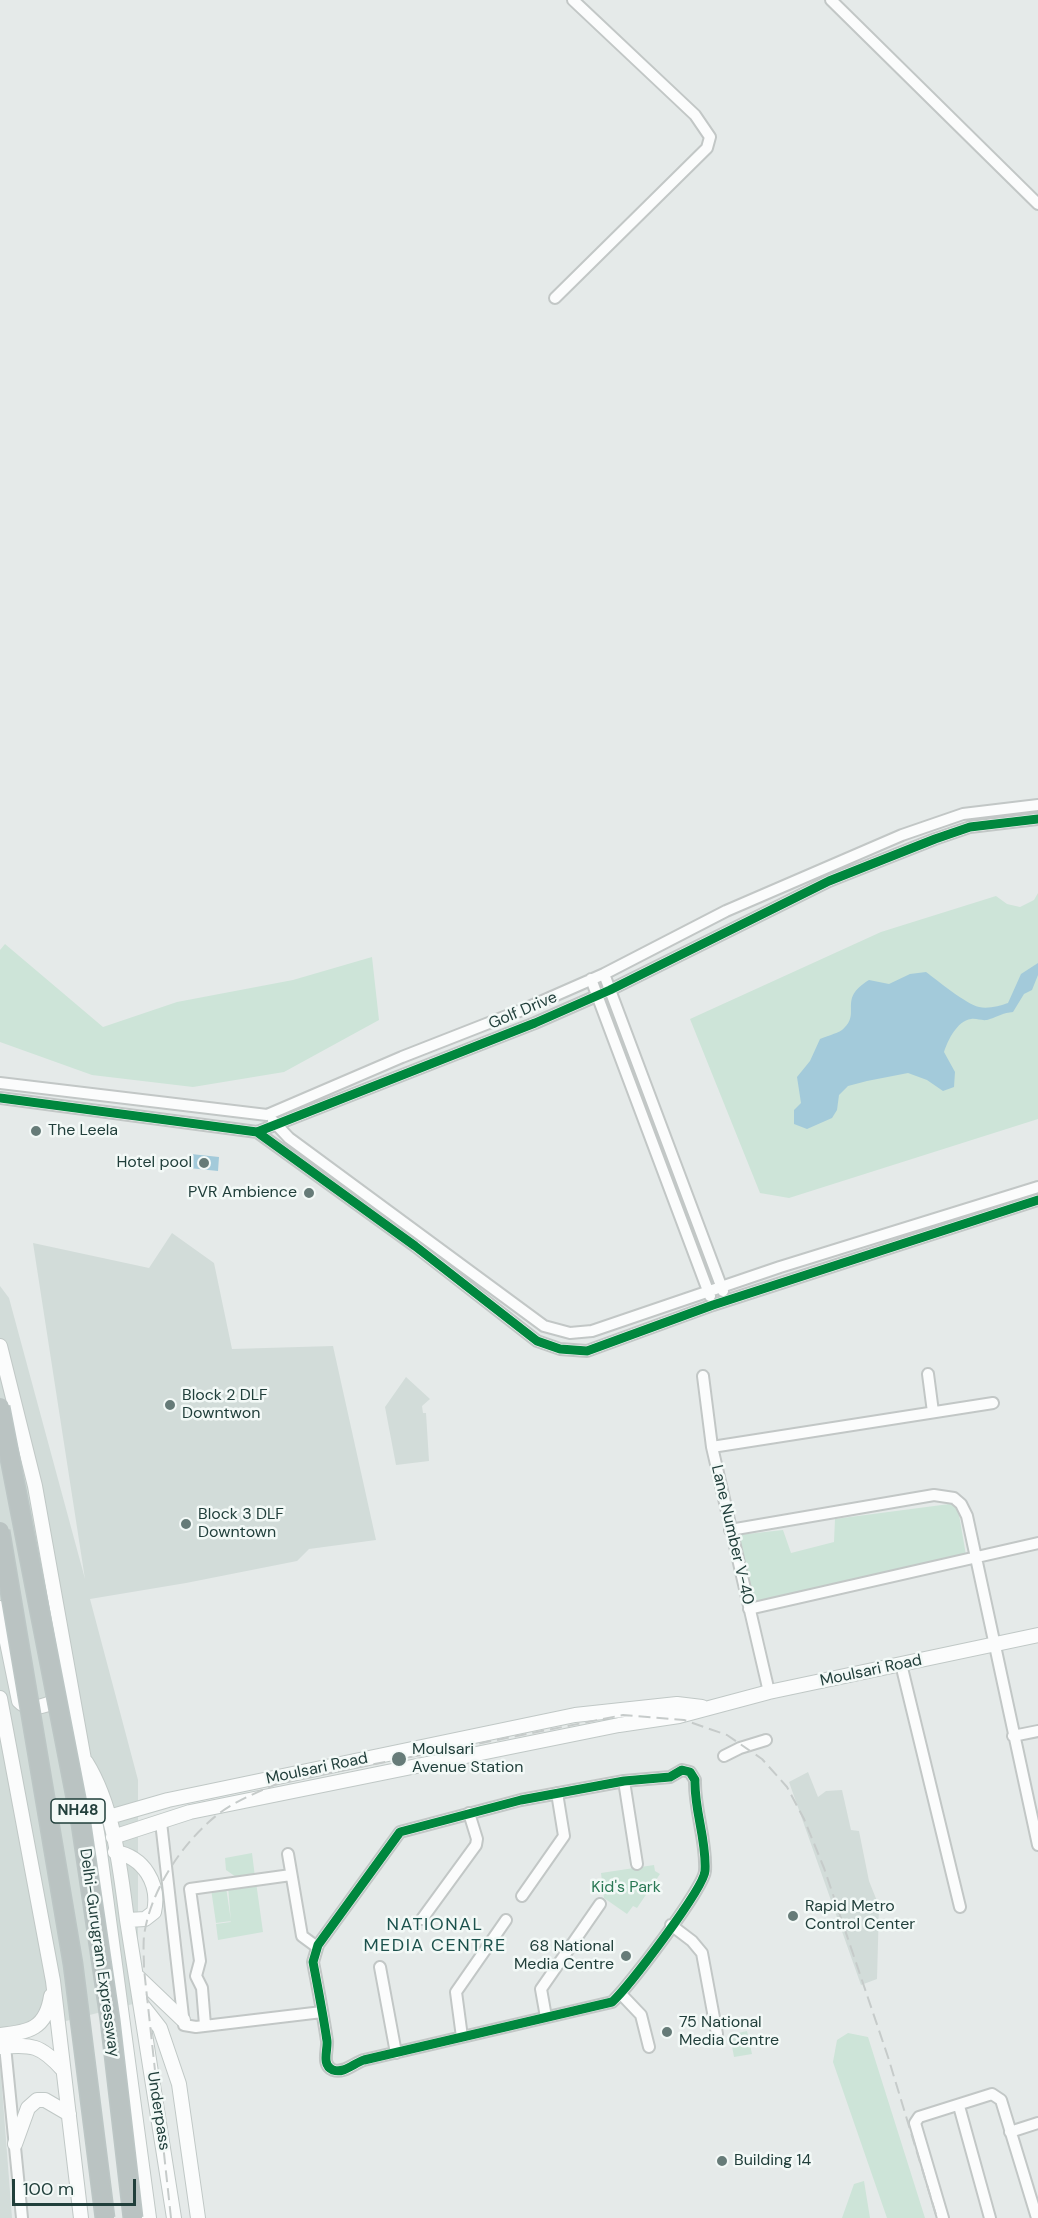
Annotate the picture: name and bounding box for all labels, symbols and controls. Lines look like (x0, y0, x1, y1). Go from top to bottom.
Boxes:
street label: Golf Drive (486, 988, 560, 1034)
place label: The Leela (48, 1121, 118, 1141)
marker: The Leela (29, 1124, 43, 1138)
place label: Hotel pool (116, 1153, 192, 1173)
marker: Hotel pool (197, 1156, 211, 1170)
place label: PVR Ambience (188, 1183, 297, 1203)
marker: PVR Ambience (302, 1186, 316, 1200)
place label: Block 2 DLF Downtwon (182, 1386, 268, 1424)
marker: Block 2 DLF Downtwon (163, 1398, 177, 1412)
street label: Lane Number V-40 (707, 1463, 757, 1607)
place label: Block 3 DLF Downtown (198, 1505, 284, 1543)
marker: Block 3 DLF Downtown (179, 1517, 193, 1531)
street label: Moulsari Road (818, 1651, 924, 1691)
place label: Moulsari Avenue Station (412, 1740, 523, 1778)
street label: Moulsari Road (264, 1749, 370, 1789)
marker: Moulsari Avenue Station (390, 1750, 408, 1768)
road number: NH48 (51, 1799, 105, 1823)
street label: Delhi-Gurugram Expressway (75, 1847, 123, 2059)
park label: Kid's Park (591, 1878, 661, 1898)
place label: Rapid Metro Control Center (805, 1897, 915, 1935)
marker: Rapid Metro Control Center (786, 1909, 800, 1923)
district label: NATIONAL MEDIA CENTRE (363, 1914, 507, 1956)
place label: 68 National Media Centre (514, 1937, 614, 1975)
marker: 68 National Media Centre (619, 1949, 633, 1963)
place label: 75 National Media Centre (679, 2013, 779, 2051)
marker: 75 National Media Centre (660, 2025, 674, 2039)
street label: Underpass (142, 2070, 174, 2152)
place label: Building 14 (734, 2151, 811, 2171)
marker: Building 14 (715, 2154, 729, 2168)
scale bar (15, 2167, 140, 2205)
text: 100 m (23, 2177, 74, 2201)

